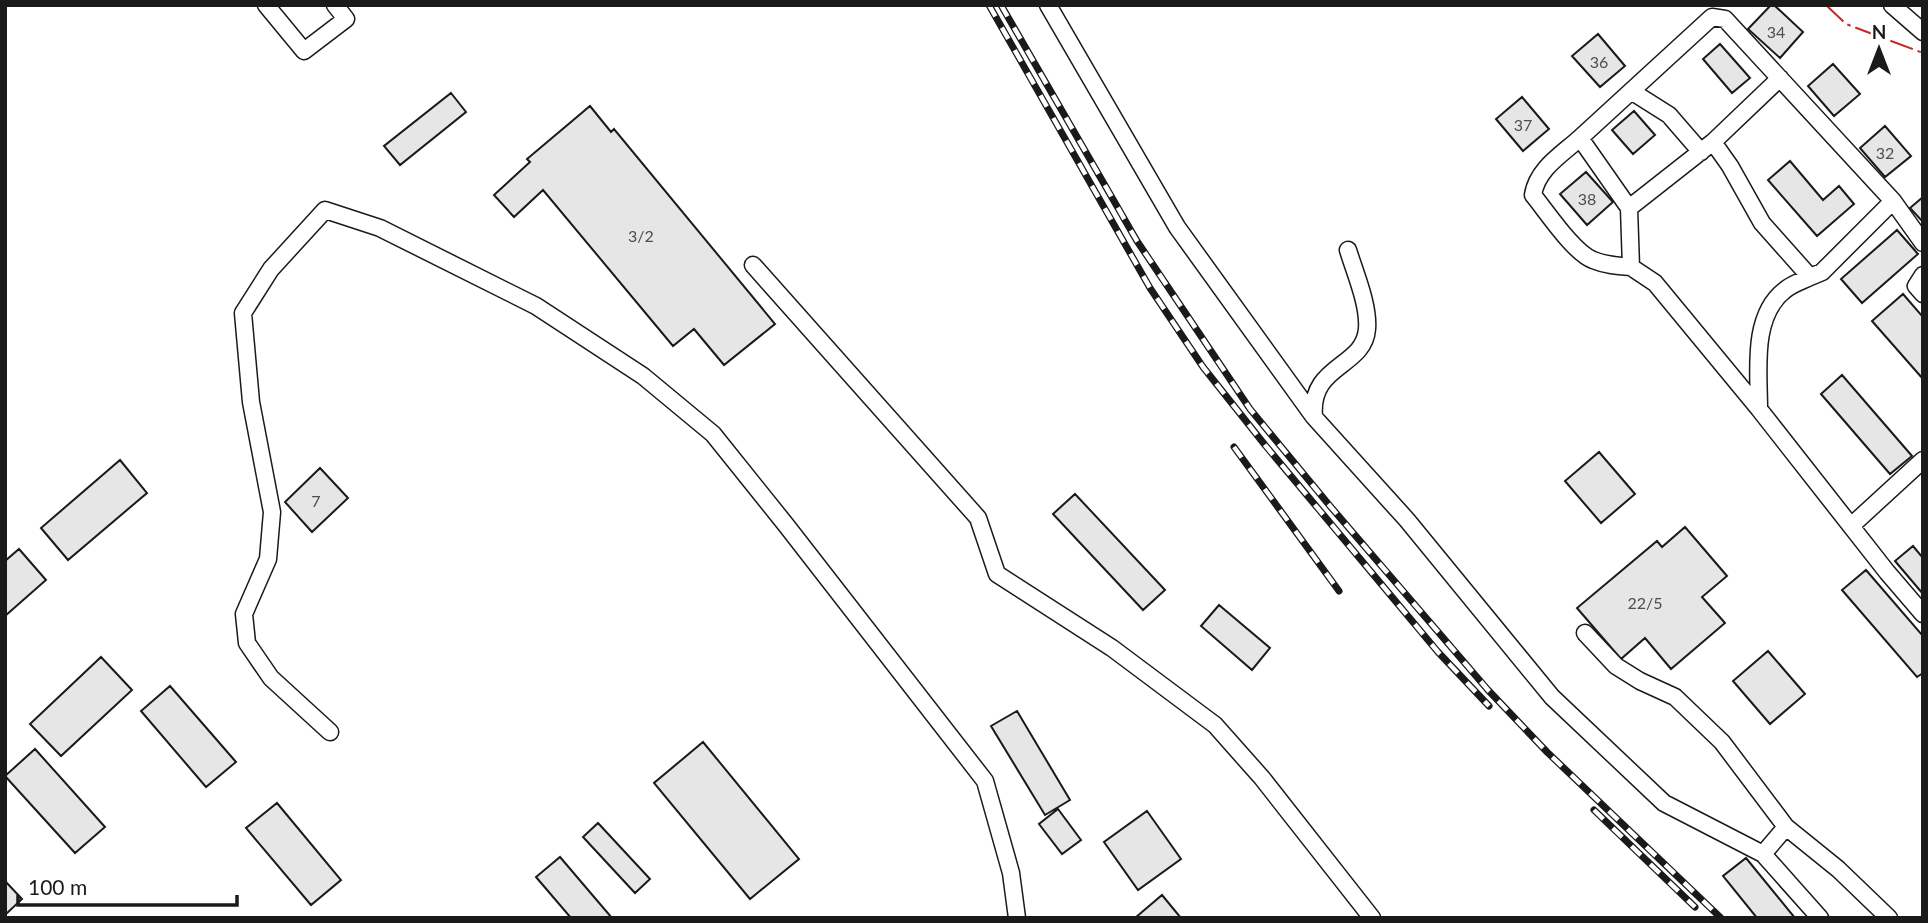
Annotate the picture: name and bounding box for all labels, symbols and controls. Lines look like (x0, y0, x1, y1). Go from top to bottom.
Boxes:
north arrow (1844, 14, 1914, 84)
text: N (1872, 20, 1886, 43)
house number: 34 (1767, 22, 1785, 41)
house number: 36 (1590, 52, 1608, 71)
house number: 37 (1514, 115, 1532, 134)
house number: 32 (1876, 143, 1894, 162)
house number: 38 (1578, 189, 1596, 208)
house number: 3/2 (628, 226, 654, 245)
house number: 7 (311, 491, 321, 510)
house number: 22/5 (1627, 593, 1663, 612)
scale bar (18, 864, 236, 908)
text: 100 m (28, 874, 87, 899)

